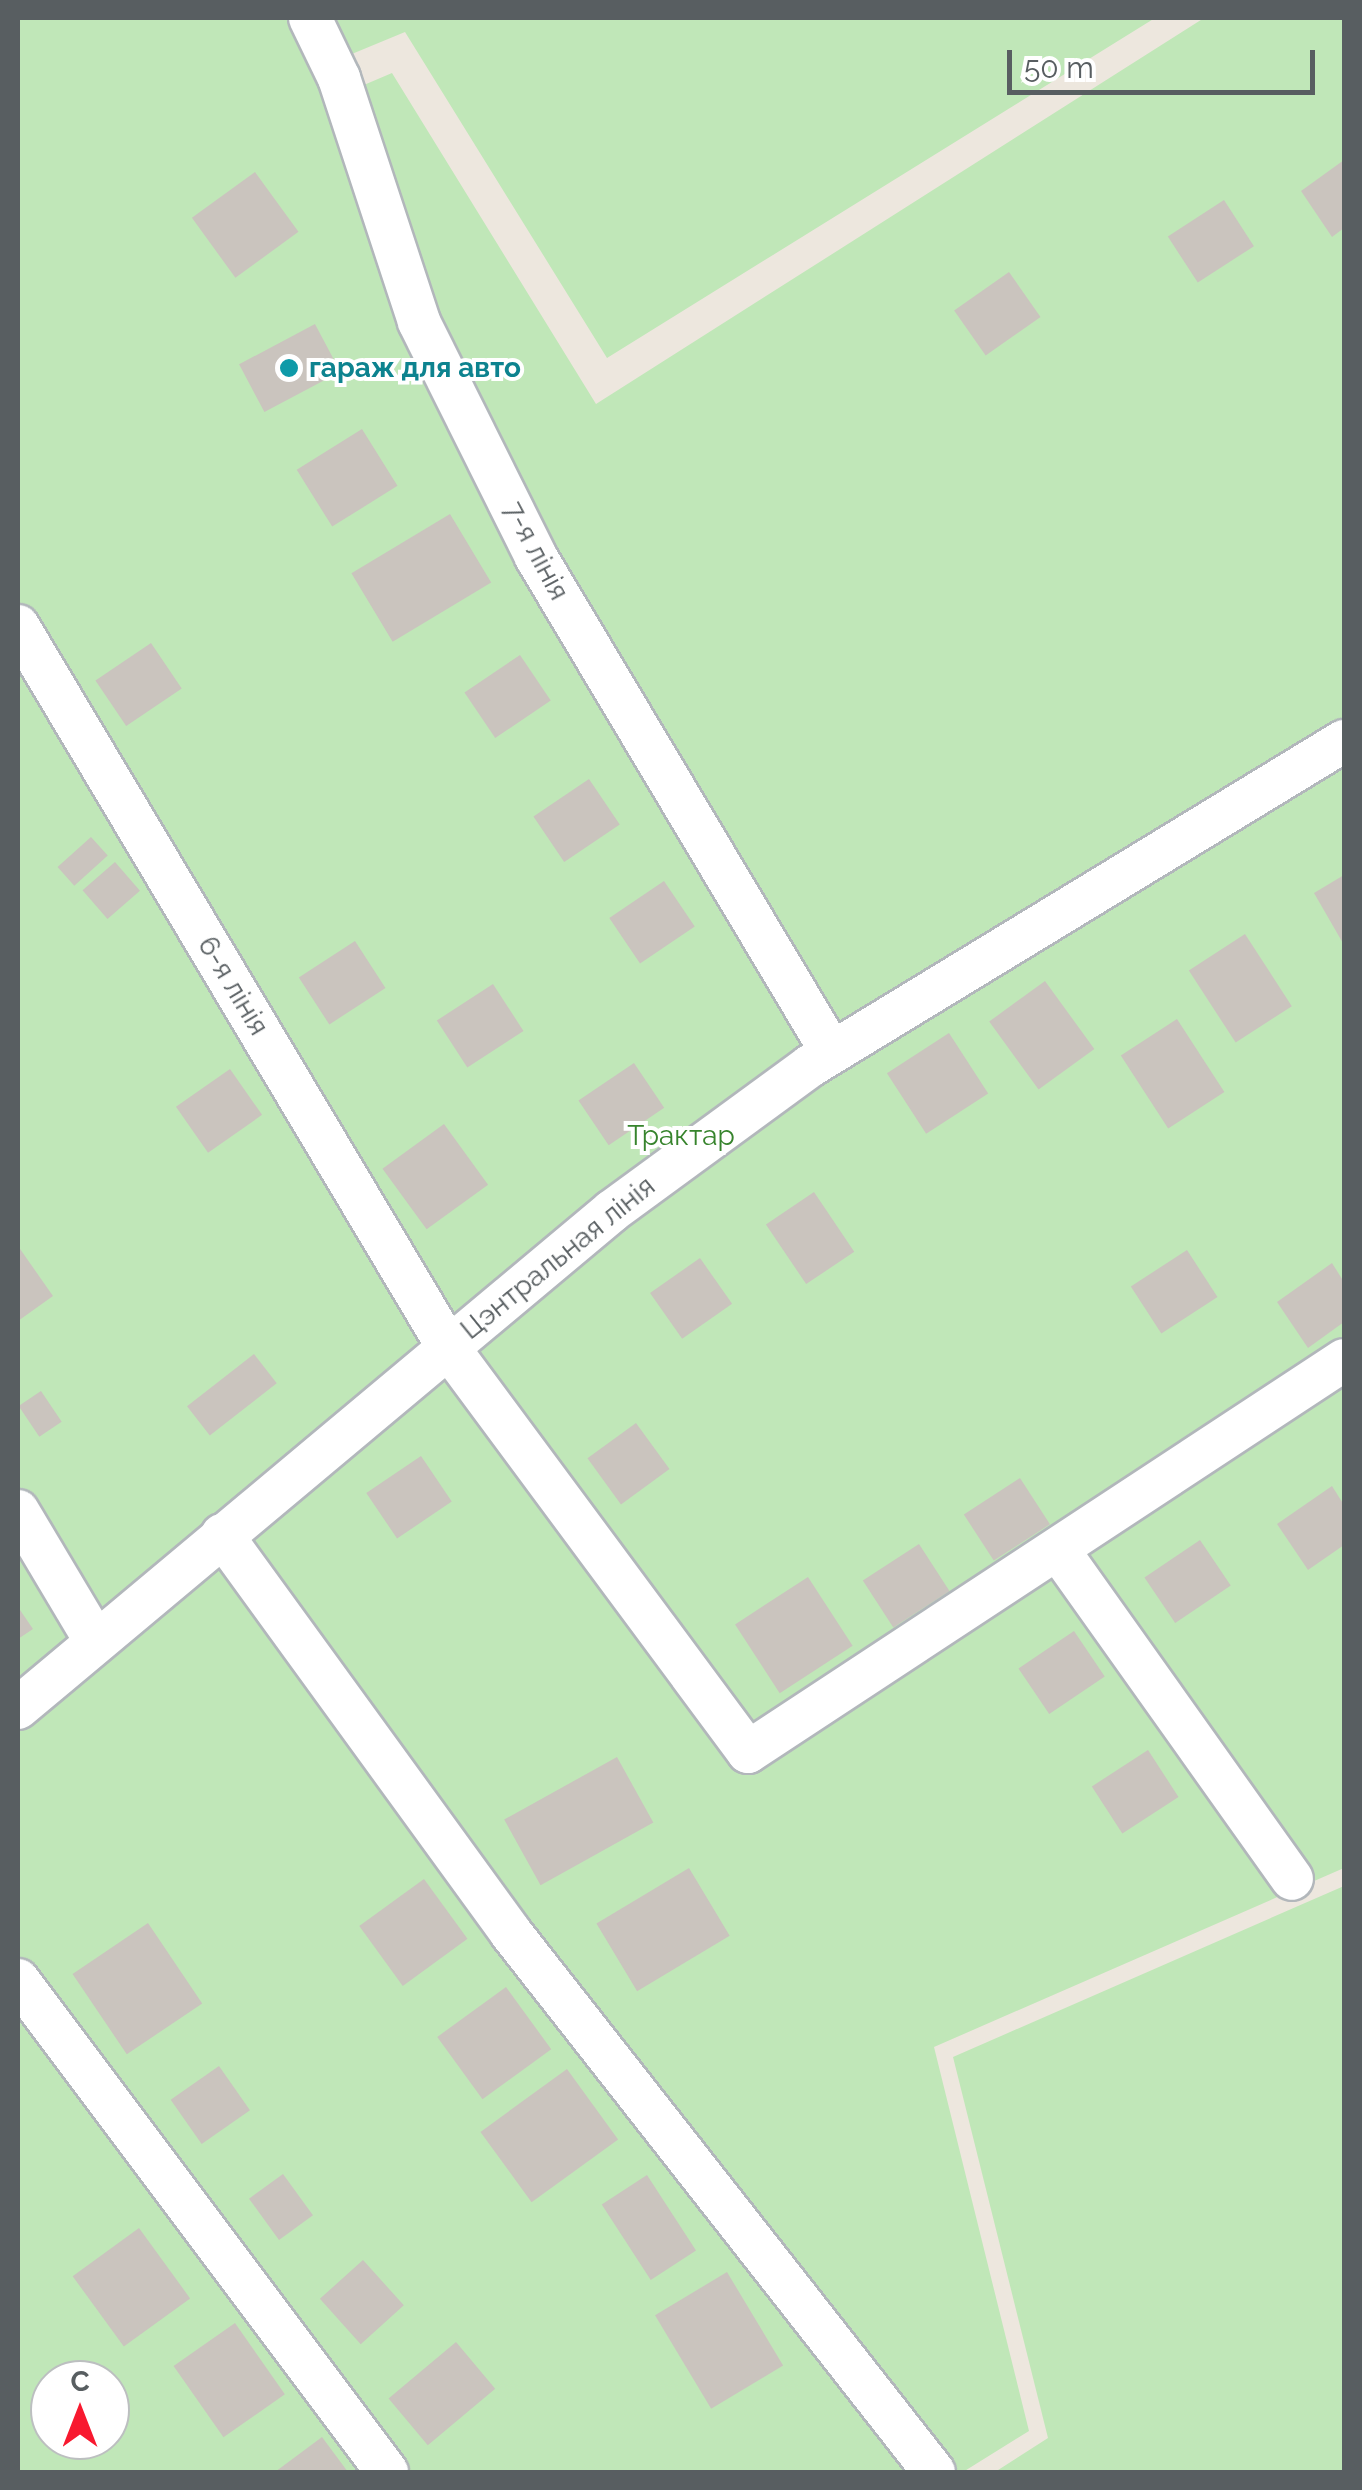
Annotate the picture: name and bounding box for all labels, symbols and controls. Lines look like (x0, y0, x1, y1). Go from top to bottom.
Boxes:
scale bar (1012, 30, 1320, 92)
text: 50 m (1024, 50, 1094, 85)
place label: гараж для авто (309, 351, 521, 385)
marker: гараж для авто (278, 357, 300, 379)
street label: 7-я лінія (496, 496, 576, 606)
street label: 6-я лінія (190, 930, 276, 1042)
park label: Трактар (627, 1119, 735, 1153)
street label: Цэнтральная лінія (454, 1169, 662, 1347)
north arrow (30, 2360, 130, 2460)
text: С (70, 2365, 90, 2398)

